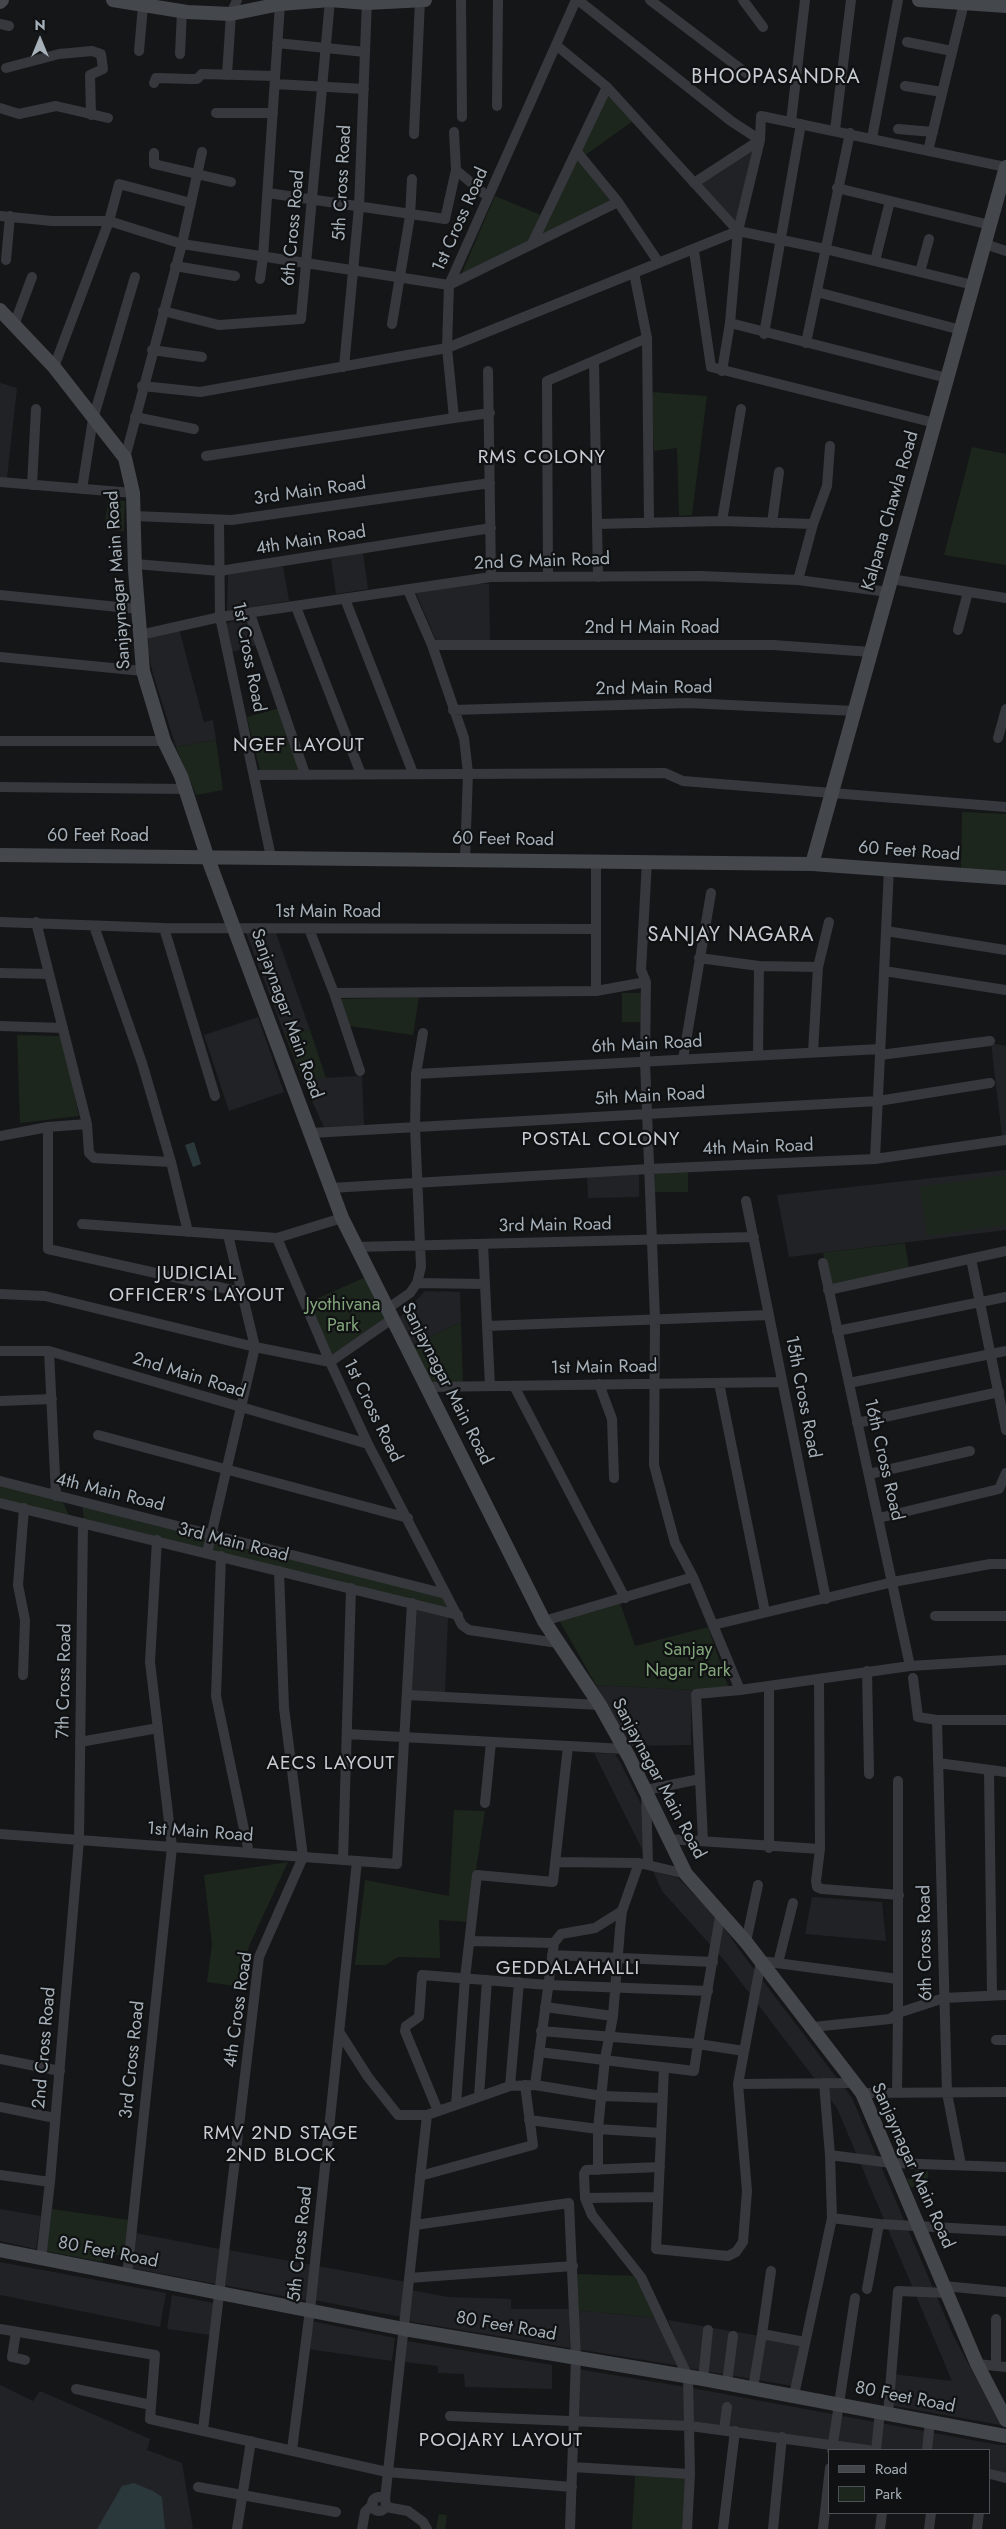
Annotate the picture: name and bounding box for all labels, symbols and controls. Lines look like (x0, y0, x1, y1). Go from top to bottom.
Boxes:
north arrow (15, 15, 65, 65)
text: N (34, 15, 46, 35)
district label: BHOOPASANDRA (690, 66, 862, 90)
street label: 5th Cross Road (329, 124, 357, 242)
street label: 1st Cross Road (428, 165, 494, 275)
street label: 6th Cross Road (278, 169, 310, 287)
street label: Kalpana Chawla Road (858, 429, 924, 593)
district label: RMS COLONY (476, 447, 608, 469)
street label: 3rd Main Road (252, 473, 368, 511)
street label: Sanjaynagar Main Road (102, 490, 136, 670)
street label: 4th Main Road (254, 522, 368, 560)
street label: 2nd G Main Road (474, 549, 610, 575)
street label: 1st Cross Road (227, 600, 269, 714)
street label: 2nd H Main Road (584, 618, 720, 640)
street label: 2nd Main Road (595, 677, 713, 701)
district label: NGEF LAYOUT (232, 735, 366, 757)
street label: 60 Feet Road (47, 826, 149, 848)
street label: 60 Feet Road (452, 828, 554, 852)
street label: 60 Feet Road (857, 838, 961, 866)
street label: 1st Main Road (275, 902, 381, 924)
district label: SANJAY NAGARA (646, 924, 816, 948)
street label: Sanjaynagar Main Road (245, 926, 327, 1102)
street label: 6th Main Road (591, 1031, 703, 1059)
street label: 5th Main Road (594, 1083, 706, 1111)
district label: POSTAL COLONY (520, 1129, 682, 1151)
street label: 4th Main Road (702, 1135, 814, 1161)
street label: 3rd Main Road (498, 1214, 612, 1238)
district label: JUDICIAL OFFICER'S LAYOUT (107, 1263, 287, 1307)
park label: Jyothivana Park (306, 1295, 380, 1338)
street label: Sanjaynagar Main Road (396, 1299, 496, 1469)
street label: 15th Cross Road (780, 1334, 824, 1460)
street label: 2nd Main Road (130, 1349, 248, 1403)
street label: 1st Cross Road (338, 1356, 406, 1466)
street label: 1st Main Road (550, 1356, 658, 1380)
street label: 16th Cross Road (858, 1397, 908, 1523)
street label: 4th Main Road (53, 1469, 167, 1517)
street label: 3rd Main Road (175, 1519, 291, 1567)
street label: 7th Cross Road (53, 1623, 77, 1739)
park label: Sanjay Nagar Park (645, 1640, 731, 1682)
street label: Sanjaynagar Main Road (606, 1695, 710, 1863)
district label: AECS LAYOUT (265, 1753, 397, 1775)
street label: 1st Main Road (146, 1819, 254, 1847)
street label: 6th Cross Road (914, 1885, 938, 2001)
street label: 4th Cross Road (220, 1951, 258, 2069)
district label: GEDDALAHALLI (494, 1958, 642, 1980)
street label: 2nd Cross Road (29, 1986, 61, 2110)
street label: 3rd Cross Road (116, 2000, 150, 2120)
street label: Sanjaynagar Main Road (866, 2080, 958, 2252)
district label: RMV 2ND STAGE 2ND BLOCK (201, 2123, 361, 2167)
street label: 5th Cross Road (284, 2185, 318, 2303)
street label: 80 Feet Road (56, 2233, 160, 2273)
street label: 80 Feet Road (454, 2308, 558, 2346)
street label: 80 Feet Road (853, 2378, 957, 2418)
district label: POOJARY LAYOUT (417, 2430, 585, 2452)
legend (828, 2449, 991, 2514)
text: Road (875, 2458, 907, 2480)
text: Park (875, 2483, 902, 2505)

